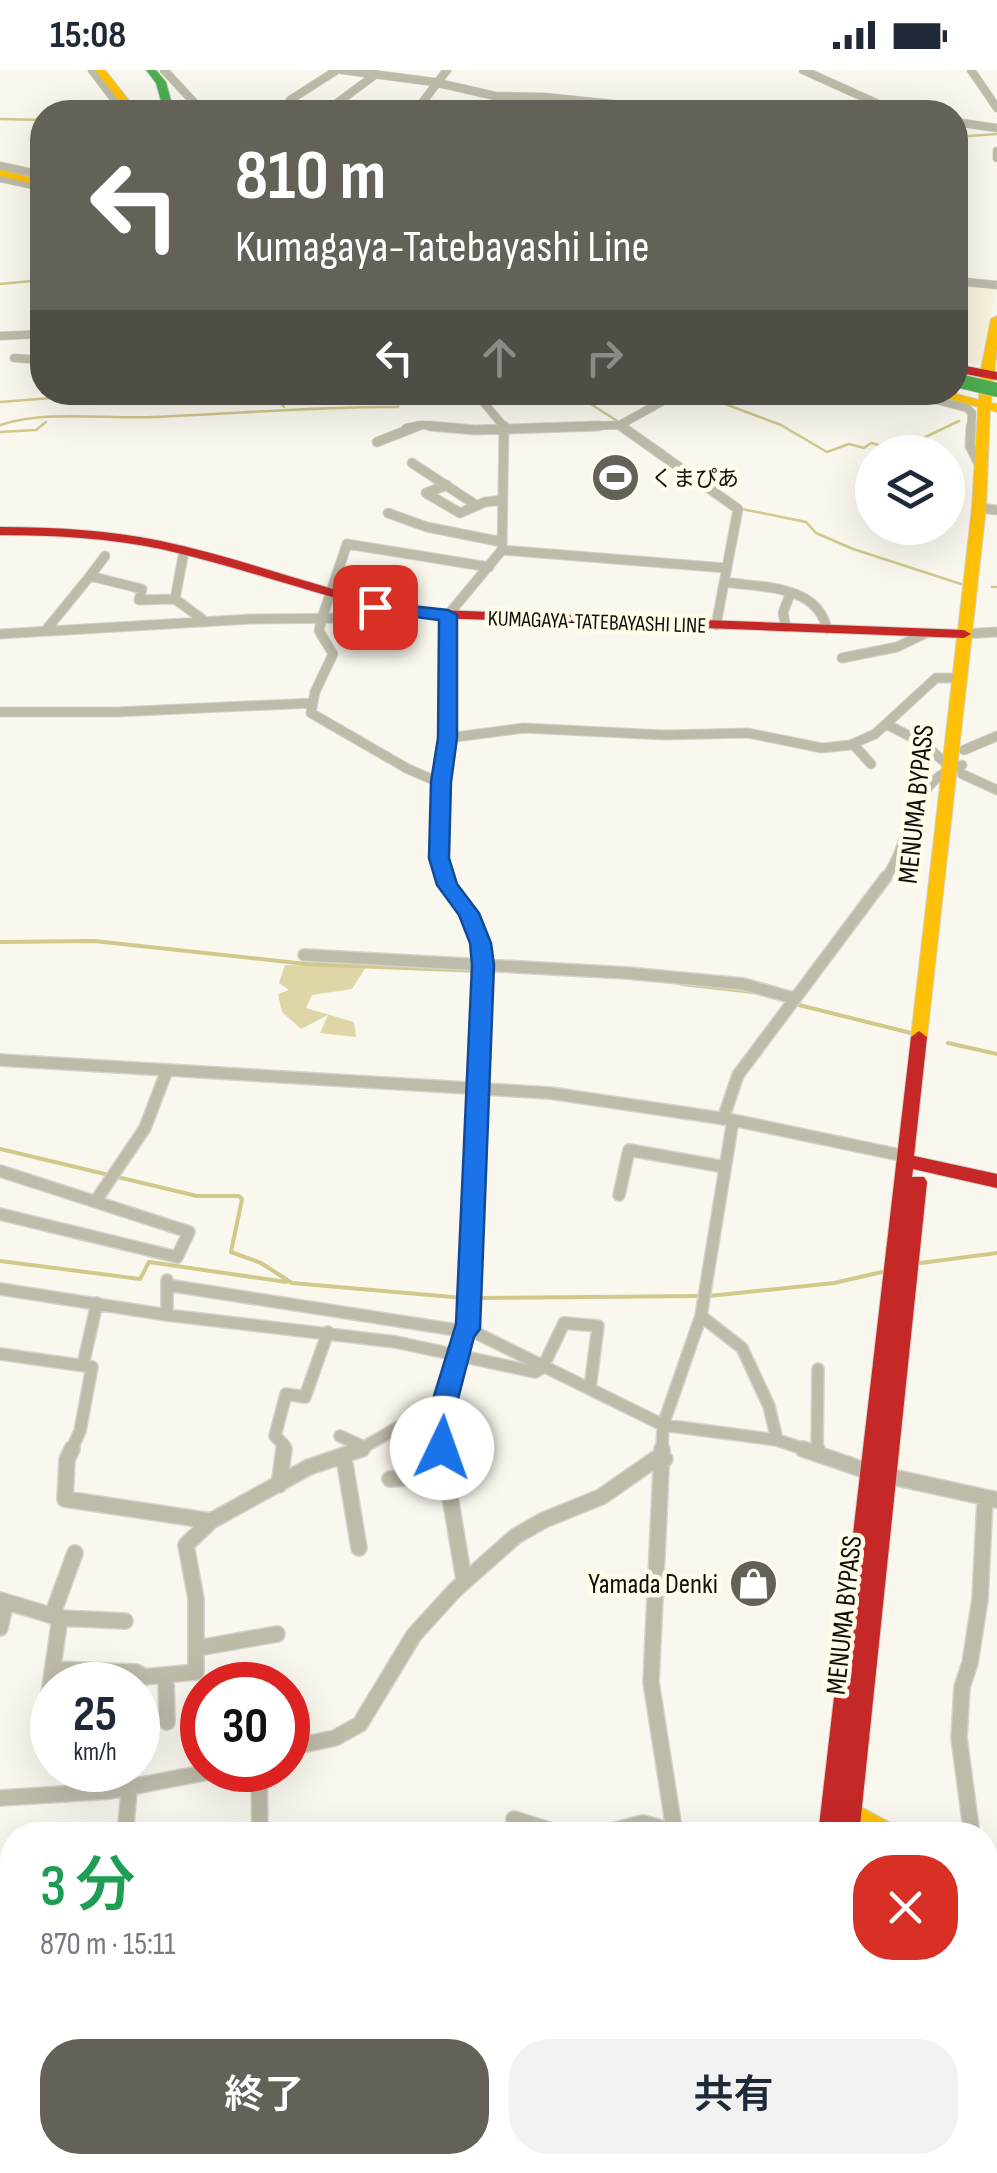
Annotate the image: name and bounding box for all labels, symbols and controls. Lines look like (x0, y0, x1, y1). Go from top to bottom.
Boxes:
text: 15:08 (50, 13, 126, 58)
text: 810 m (235, 135, 386, 219)
icon: left (70, 140, 200, 270)
text: Kumagaya-Tatebayashi Line (235, 220, 650, 275)
icon: left (367, 330, 422, 385)
icon: ahead (472, 330, 527, 385)
icon: right (577, 330, 632, 385)
map controls (855, 435, 965, 545)
button: layers (855, 435, 965, 545)
sports icon: くまぴあ (590, 452, 642, 504)
place label: くまぴあ (651, 466, 739, 493)
pin (333, 565, 418, 650)
icon: arrive (348, 580, 403, 635)
street label: KUMAGAYA-TATEBAYASHI LINE (487, 605, 707, 640)
street label: MENUMA BYPASS (892, 723, 941, 885)
position arrow (390, 1396, 494, 1500)
street label: MENUMA BYPASS (820, 1534, 869, 1696)
shop icon: Yamada Denki (727, 1557, 779, 1609)
place label: Yamada Denki (588, 1568, 718, 1601)
speed limit sign: 30 (180, 1662, 310, 1792)
text: 25 (73, 1685, 117, 1745)
text: km/h (73, 1737, 117, 1768)
text: 3 分 (40, 1851, 136, 1923)
button: close (853, 1855, 958, 1960)
text: 870 m · 15:11 (40, 1925, 176, 1964)
button: 終了 (40, 2039, 489, 2154)
button: 共有 (509, 2039, 958, 2154)

